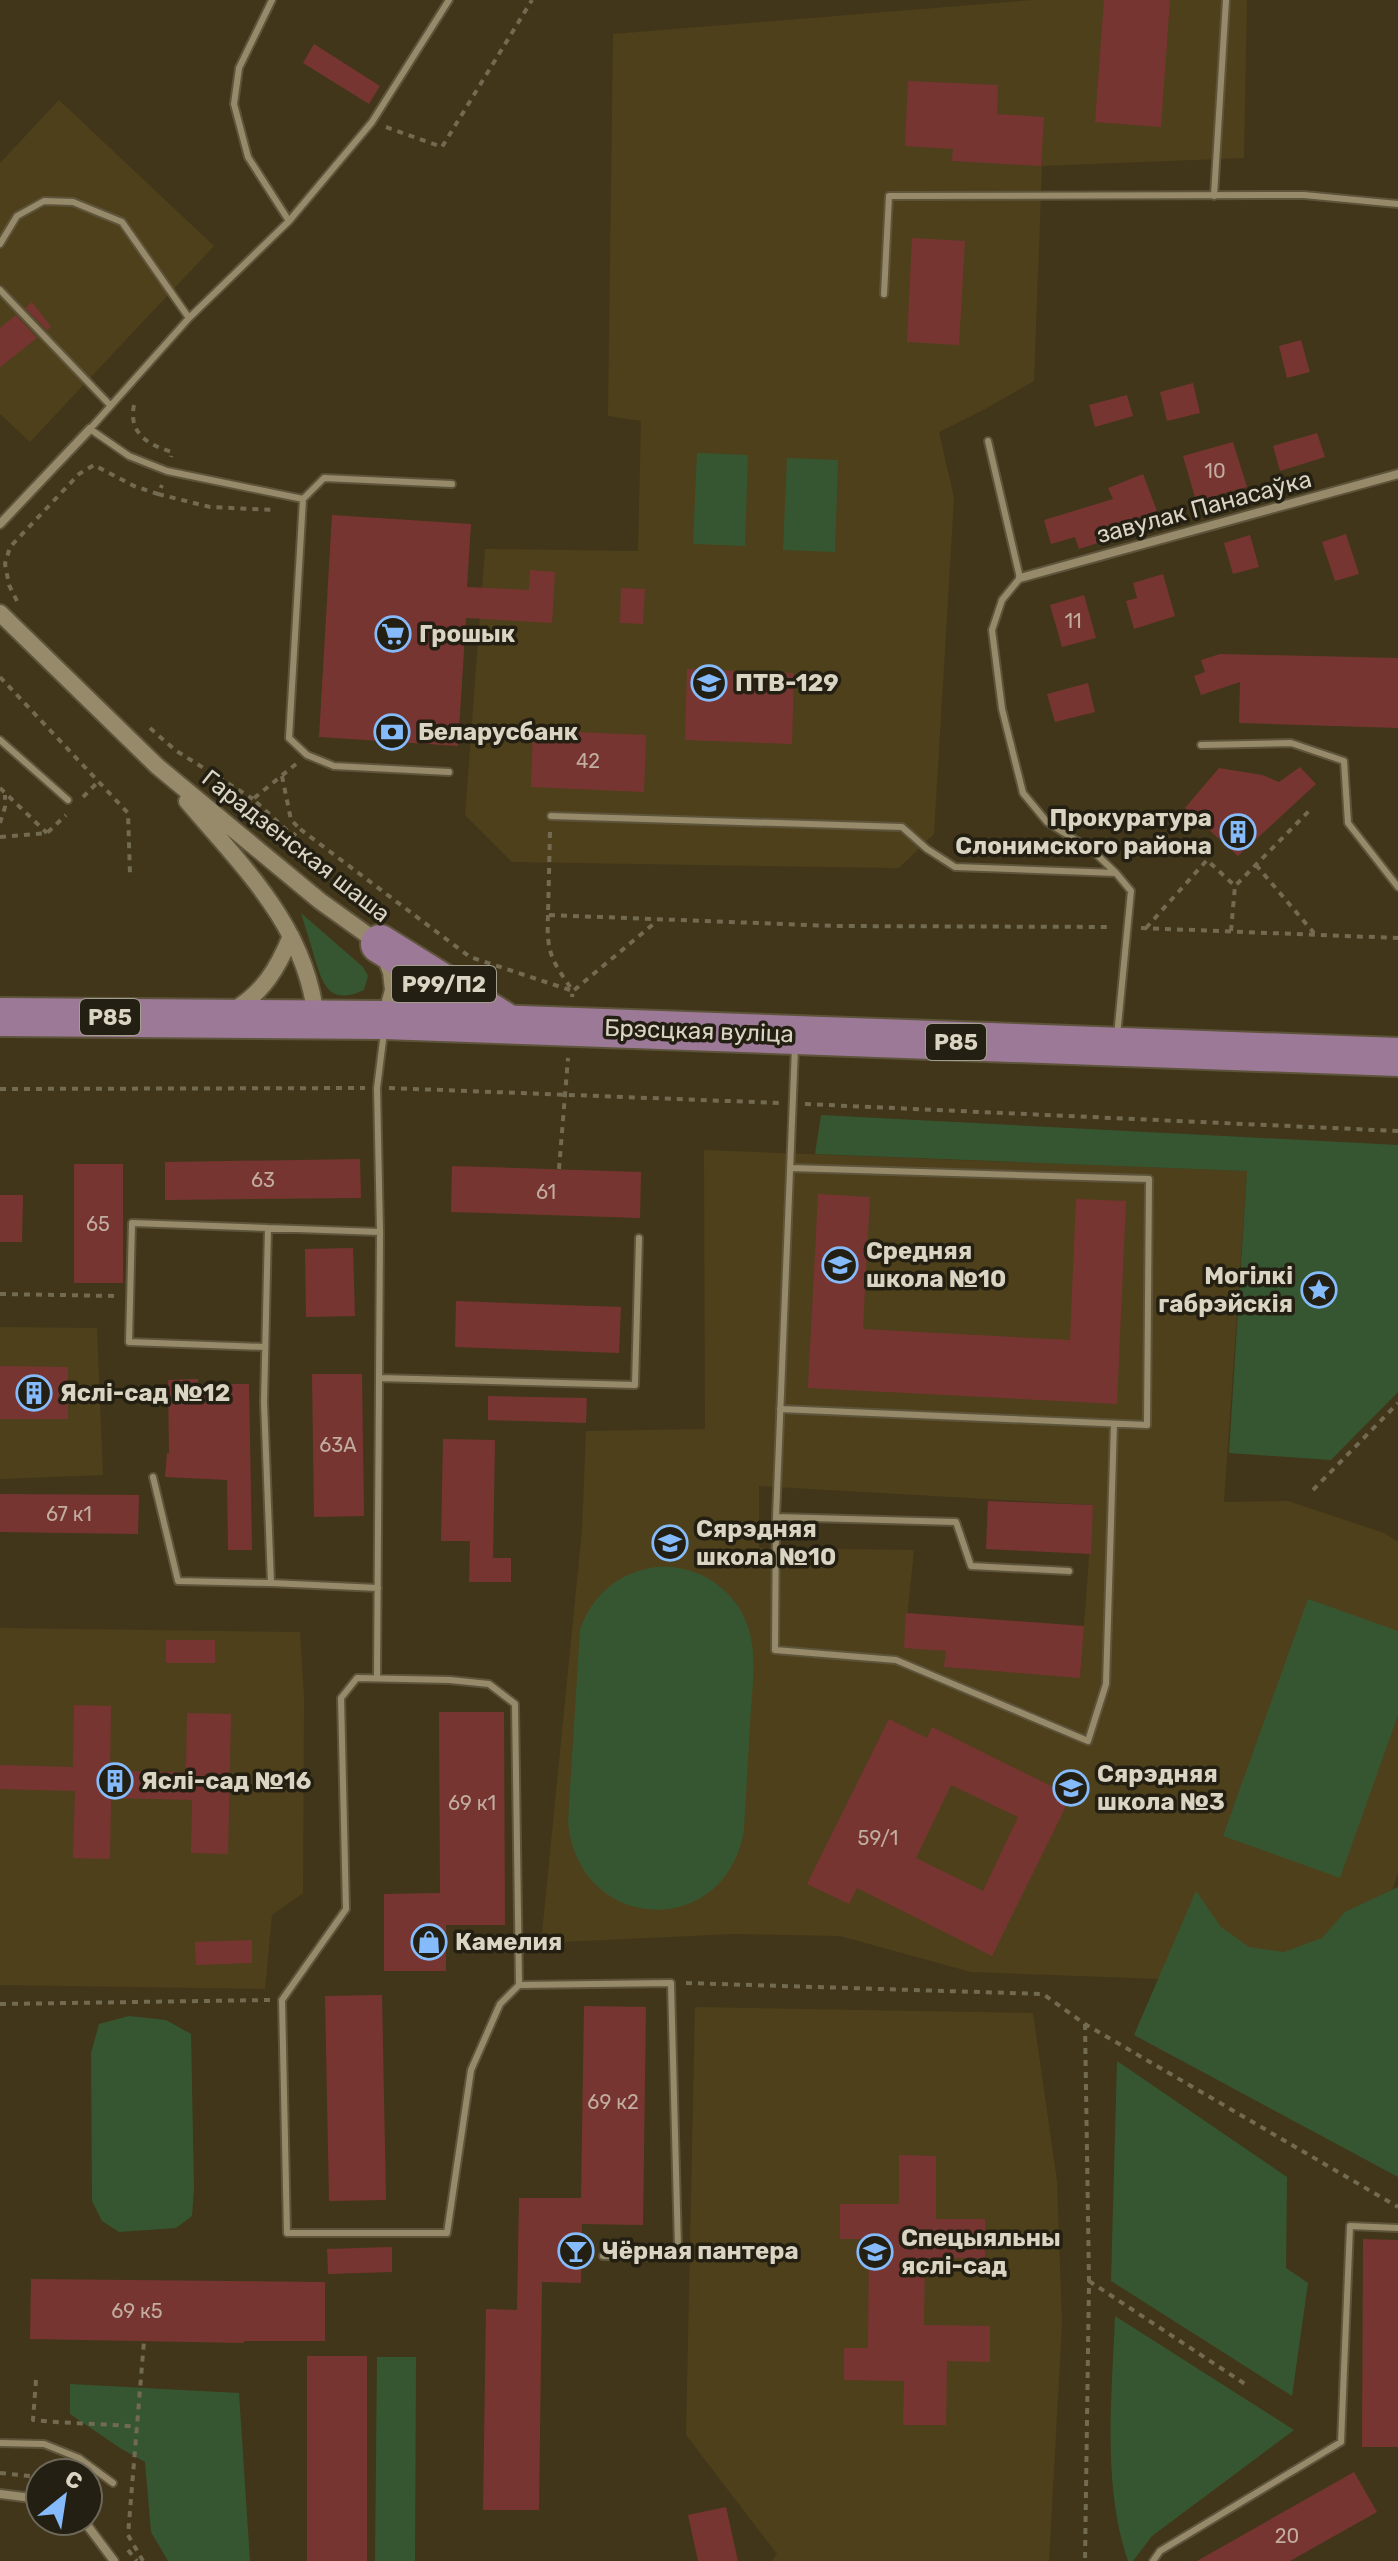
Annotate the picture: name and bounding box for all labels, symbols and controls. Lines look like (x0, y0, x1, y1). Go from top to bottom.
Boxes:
house number: 10 (1204, 459, 1226, 483)
street label: завулак Панасаўка (1093, 465, 1315, 549)
house number: 11 (1064, 609, 1082, 633)
supermarket icon: Грошык (374, 615, 412, 653)
place label: Грошык (419, 620, 516, 648)
school or university icon: ПТВ-129 (690, 664, 728, 702)
place label: ПТВ-129 (735, 669, 839, 697)
bank icon: Беларусбанк (373, 713, 411, 751)
place label: Беларусбанк (418, 718, 579, 746)
house number: 42 (576, 749, 600, 773)
street label: Гарадзенская шаша (196, 764, 396, 928)
place label: Прокуратура Слонимского района (955, 804, 1212, 860)
building icon: Прокуратура Слонимского района (1219, 813, 1257, 851)
road number: Р99/П2 (392, 966, 496, 1002)
road number: Р85 (80, 999, 140, 1035)
street label: Брэсцкая вуліца (604, 1014, 794, 1048)
road number: Р85 (926, 1024, 986, 1060)
house number: 63 (251, 1168, 275, 1192)
house number: 61 (536, 1180, 556, 1204)
house number: 65 (86, 1212, 110, 1236)
place label: Средняя школа №10 (866, 1237, 1006, 1293)
school or university icon: Средняя школа №10 (821, 1246, 859, 1284)
place label: Могілкі габрэйскія (1158, 1262, 1293, 1318)
place icon: Могілкі габрэйскія (1300, 1271, 1338, 1309)
building icon: Яслі-сад №12 (15, 1374, 53, 1412)
place label: Яслі-сад №12 (60, 1379, 230, 1407)
house number: 63А (319, 1433, 357, 1457)
house number: 67 к1 (46, 1502, 92, 1526)
place label: Сярэдняя школа №10 (696, 1515, 836, 1571)
school or university icon: Сярэдняя школа №10 (651, 1524, 689, 1562)
place label: Сярэдняя школа №3 (1097, 1760, 1225, 1816)
building icon: Яслі-сад №16 (96, 1762, 134, 1800)
place label: Яслі-сад №16 (141, 1767, 311, 1795)
school or university icon: Сярэдняя школа №3 (1052, 1769, 1090, 1807)
house number: 69 к1 (448, 1791, 496, 1815)
house number: 59/1 (858, 1826, 898, 1850)
shop icon: Камелия (410, 1923, 448, 1961)
place label: Камелия (455, 1928, 562, 1956)
house number: 69 к2 (587, 2090, 639, 2114)
place label: Спецыяльны яслі-сад (901, 2224, 1061, 2280)
bar icon: Чёрная пантера (557, 2232, 595, 2270)
school or university icon: Спецыяльны яслі-сад (856, 2233, 894, 2271)
place label: Чёрная пантера (602, 2237, 799, 2265)
house number: 69 к5 (111, 2299, 163, 2323)
north arrow (24, 2457, 104, 2537)
text: С (60, 2465, 87, 2496)
house number: 20 (1275, 2524, 1299, 2548)

